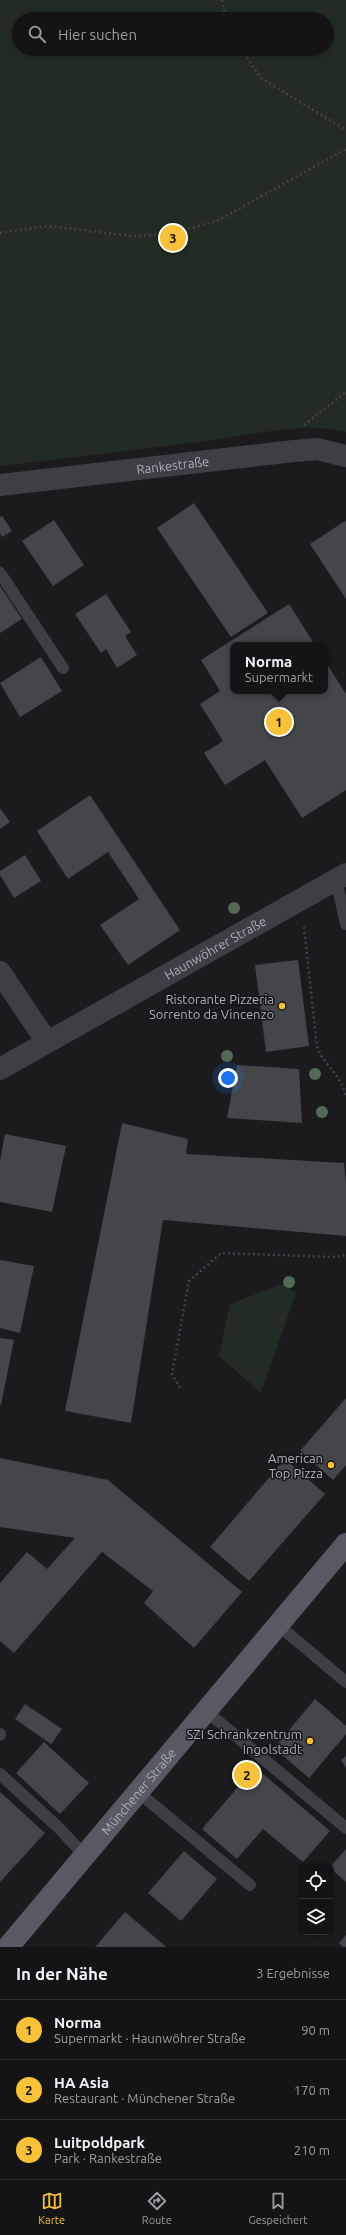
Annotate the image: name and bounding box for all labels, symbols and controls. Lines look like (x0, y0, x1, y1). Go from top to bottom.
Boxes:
search box (12, 12, 334, 56)
icon: search (26, 23, 48, 45)
text: Hier suchen (58, 26, 137, 43)
pin: 3 (160, 223, 186, 253)
street label: Rankestraße (136, 454, 210, 476)
popup (230, 642, 328, 694)
text: Norma (245, 653, 292, 670)
text: Supermarkt (245, 670, 313, 684)
pin: 1 (266, 707, 292, 737)
street label: Haunwöhrer Straße (162, 914, 268, 982)
place label: Ristorante Pizzeria Sorrento da Vincenzo (149, 992, 274, 1021)
marker: Ristorante Pizzeria Sorrento da Vincenzo (277, 1001, 287, 1011)
your location (218, 1068, 238, 1088)
place label: American Top Pizza (268, 1451, 323, 1480)
marker: American Top Pizza (326, 1460, 336, 1470)
place label: SZI Schrankzentrum Ingolstadt (186, 1727, 302, 1756)
marker: SZI Schrankzentrum Ingolstadt (305, 1736, 315, 1746)
street label: Münchener Straße (98, 1746, 179, 1837)
pin: 2 (234, 1760, 260, 1790)
map controls (298, 1863, 334, 1935)
button: locate (298, 1863, 334, 1899)
button: layers (298, 1899, 334, 1935)
text: In der Nähe (16, 1964, 108, 1983)
text: 3 Ergebnisse (256, 1966, 330, 1980)
text: Norma (54, 2014, 101, 2031)
text: 1 (25, 2023, 33, 2037)
text: 90 m (301, 2023, 330, 2037)
text: Supermarkt · Haunwöhrer Straße (54, 2031, 246, 2045)
text: HA Asia (54, 2074, 109, 2091)
text: 2 (25, 2083, 33, 2097)
text: 170 m (294, 2083, 330, 2097)
text: Restaurant · Münchener Straße (54, 2091, 235, 2105)
text: Luitpoldpark (54, 2134, 145, 2151)
text: 3 (25, 2143, 33, 2157)
text: 210 m (294, 2143, 330, 2157)
text: Park · Rankestraße (54, 2151, 162, 2165)
tab: Karte (38, 2190, 65, 2226)
tab: Route (142, 2190, 172, 2226)
tab: Gespeichert (248, 2190, 308, 2226)

